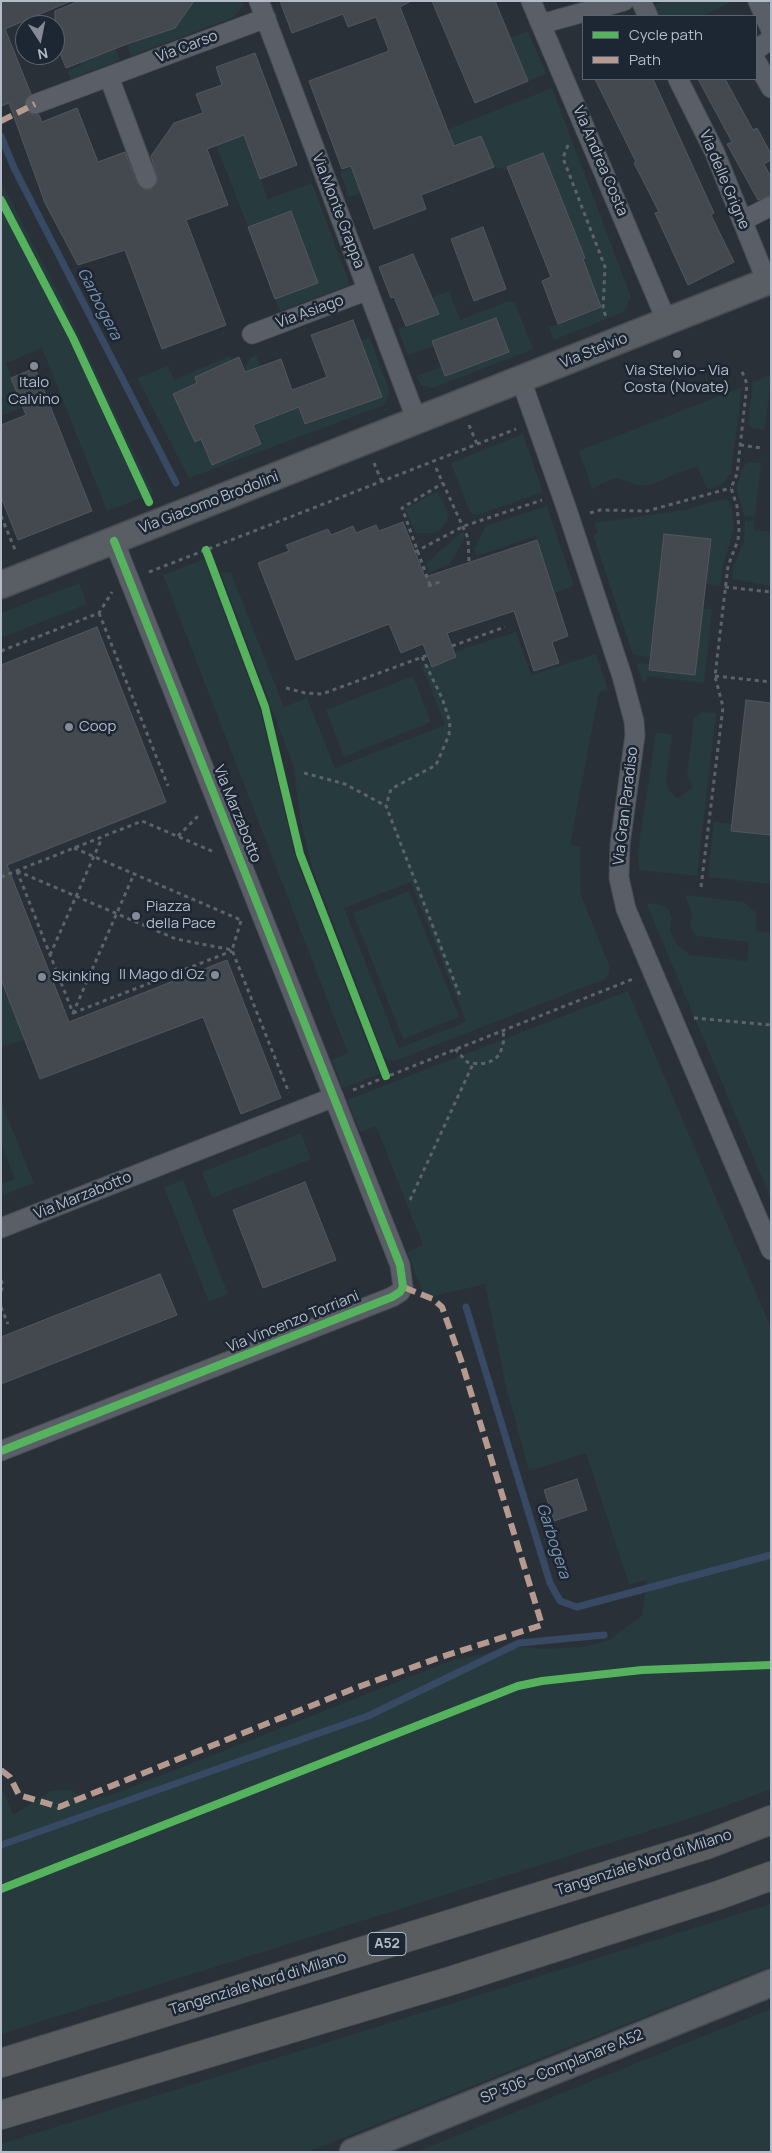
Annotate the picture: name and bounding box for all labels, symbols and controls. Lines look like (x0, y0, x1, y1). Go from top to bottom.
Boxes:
north arrow (15, 15, 65, 65)
legend (582, 15, 757, 80)
text: Cycle path (629, 24, 703, 45)
street label: Via Carso (154, 27, 220, 67)
text: N (36, 44, 50, 65)
text: Path (629, 49, 661, 70)
street label: Via Andrea Costa (569, 103, 631, 219)
street label: Via delle Grigne (695, 128, 753, 232)
street label: Via Monte Grappa (308, 151, 368, 271)
water label: Garbogera (73, 265, 125, 343)
street label: Via Asiago (274, 291, 346, 333)
street label: Via Stelvio (558, 329, 630, 373)
marker: Via Stelvio - Via Costa (Novate) (671, 348, 683, 360)
marker: Italo Calvino (28, 360, 40, 372)
place label: Via Stelvio - Via Costa (Novate) (624, 362, 730, 397)
place label: Italo Calvino (8, 374, 60, 409)
street label: Via Giacomo Brodolini (137, 468, 281, 538)
place label: Coop (79, 718, 116, 736)
marker: Coop (63, 721, 75, 733)
street label: Via Gran Paradiso (610, 746, 642, 866)
street label: Via Marzabotto (209, 763, 265, 865)
place label: Piazza della Pace (146, 898, 216, 933)
marker: Piazza della Pace (130, 910, 142, 922)
place label: Il Mago di Oz (119, 966, 205, 984)
place label: Skinking (52, 968, 110, 986)
marker: Il Mago di Oz (209, 969, 221, 981)
marker: Skinking (36, 971, 48, 983)
street label: Via Marzabotto (32, 1168, 134, 1224)
street label: Via Vincenzo Torriani (224, 1287, 362, 1357)
water label: Garbogera (532, 1501, 574, 1581)
street label: Tangenziale Nord di Milano (554, 1826, 734, 1900)
road number: A52 (368, 1932, 406, 1956)
street label: Tangenziale Nord di Milano (167, 1949, 349, 2019)
street label: SP 306 - Complanare A52 (478, 2026, 646, 2108)

